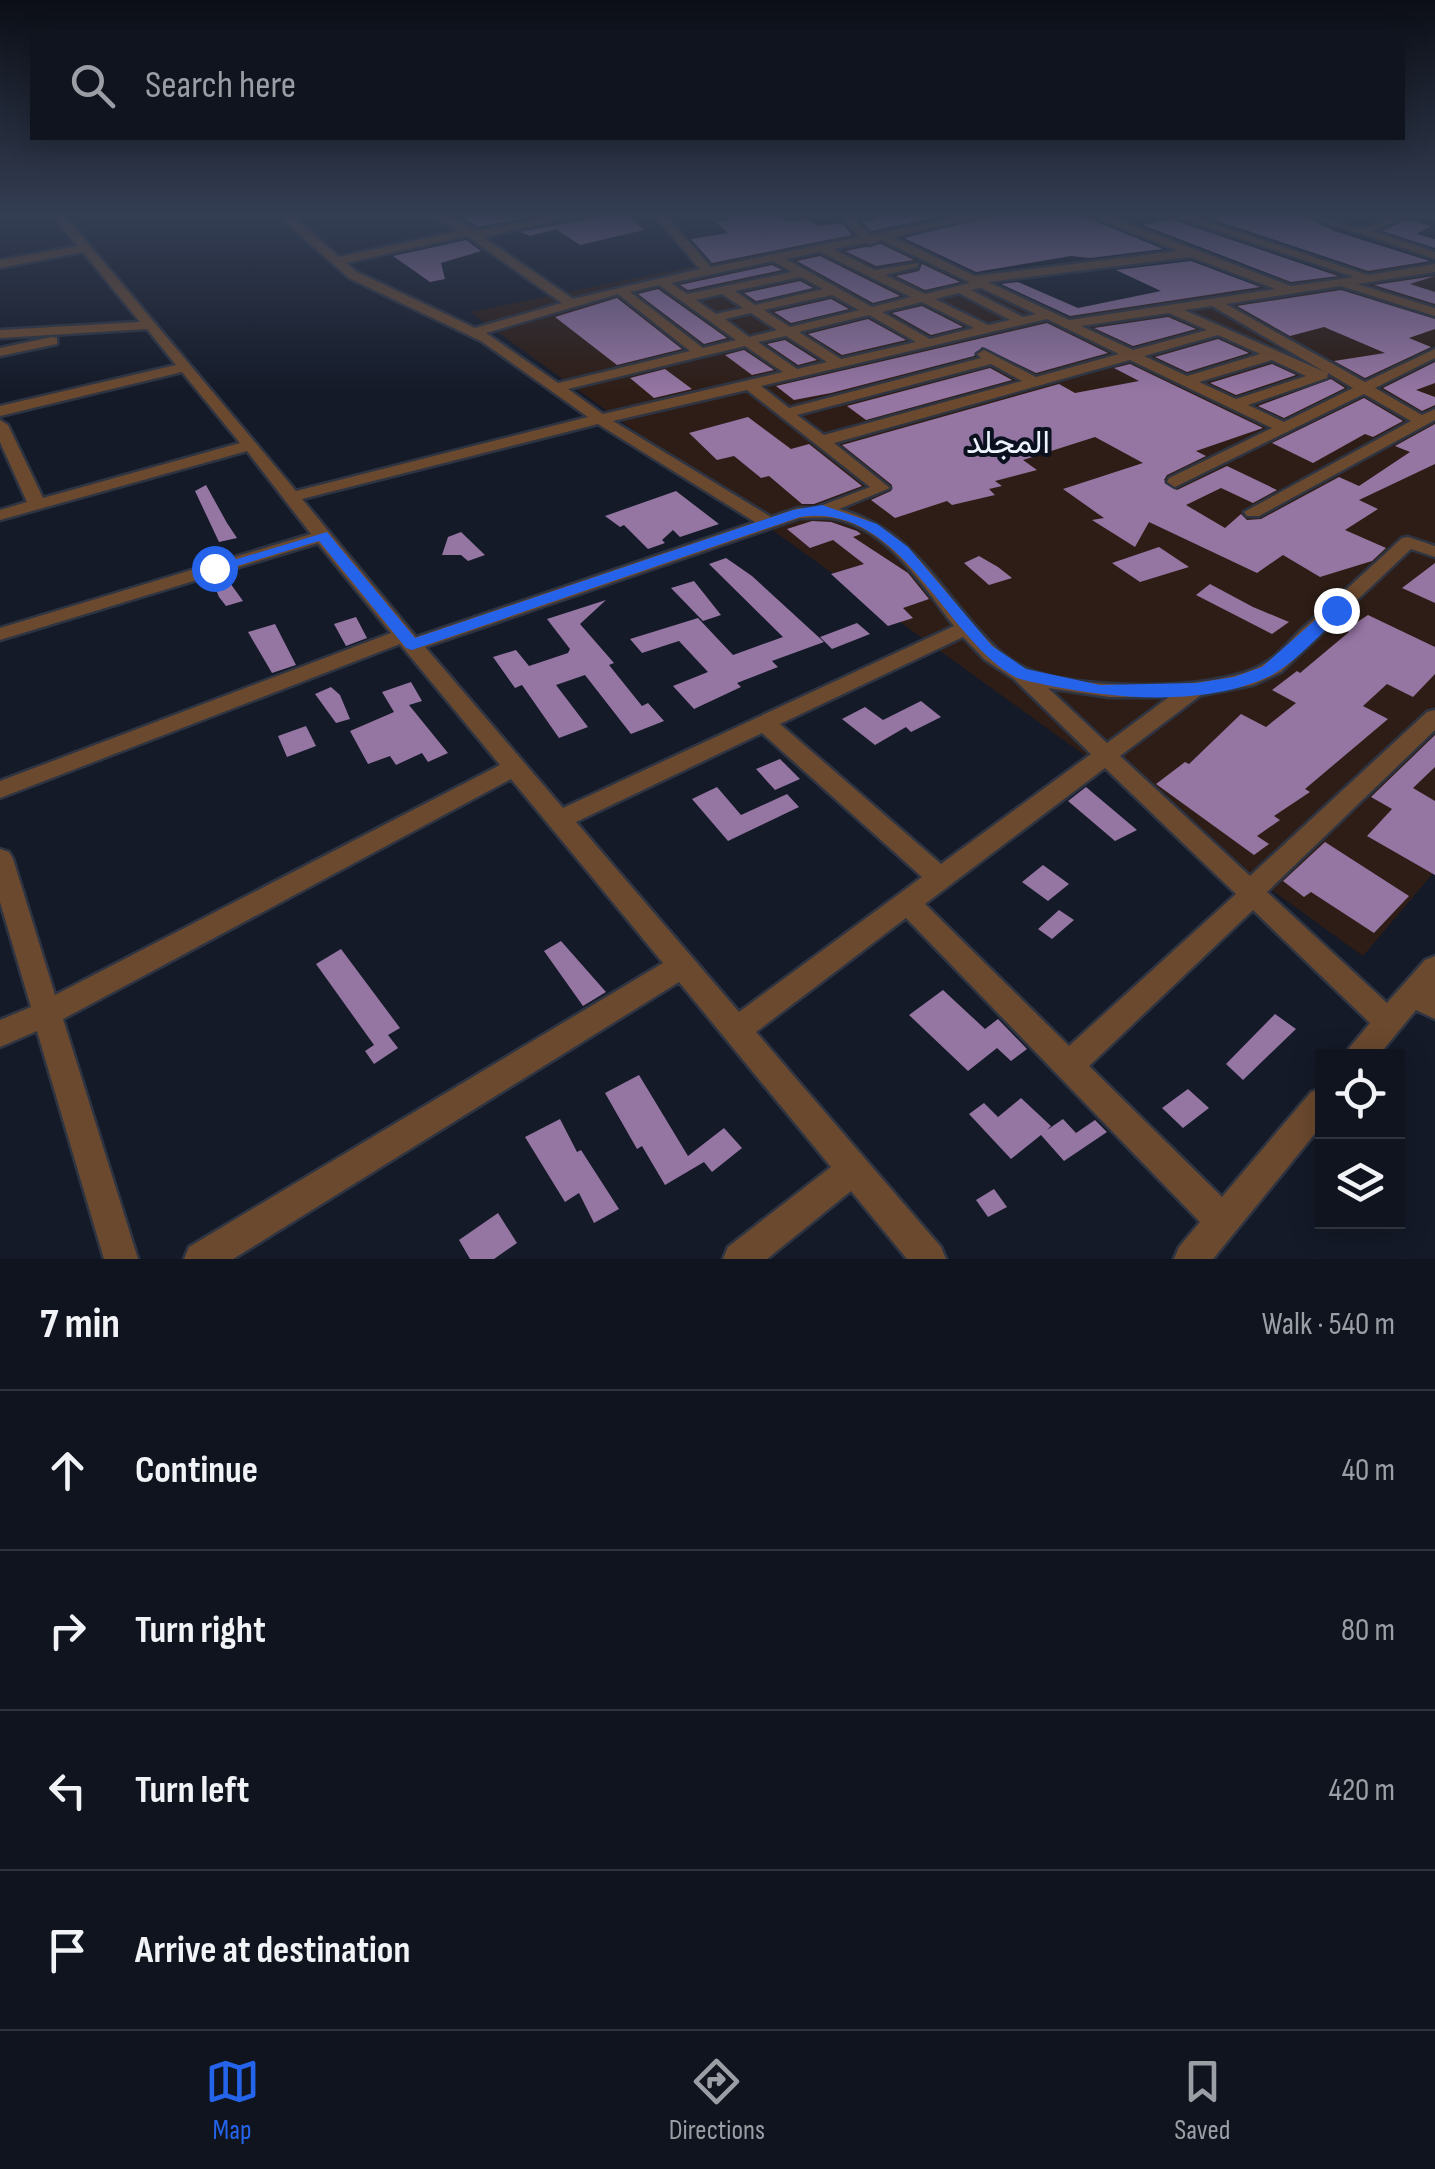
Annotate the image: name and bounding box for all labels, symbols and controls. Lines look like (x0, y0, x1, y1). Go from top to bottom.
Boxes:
search box (30, 30, 1405, 140)
icon: search (65, 58, 120, 113)
text: Search here (145, 63, 296, 108)
district label: المجلد (966, 424, 1050, 463)
route start (192, 546, 238, 592)
route end (1314, 588, 1360, 634)
map controls (1315, 1049, 1405, 1229)
button: locate (1315, 1049, 1405, 1139)
button: layers (1315, 1139, 1405, 1229)
text: 7 min (40, 1299, 120, 1350)
text: Walk · 540 m (1262, 1305, 1395, 1344)
icon: ahead (40, 1443, 95, 1498)
text: Continue (135, 1448, 258, 1493)
text: 40 m (1342, 1451, 1395, 1490)
icon: right (40, 1603, 95, 1658)
text: Turn right (135, 1608, 266, 1653)
text: 80 m (1341, 1611, 1395, 1650)
icon: left (40, 1763, 95, 1818)
text: Turn left (135, 1768, 249, 1813)
text: 420 m (1328, 1771, 1395, 1810)
icon: arrive (40, 1923, 95, 1978)
text: Arrive at destination (135, 1928, 410, 1973)
tab: Map (205, 2054, 260, 2147)
tab: Directions (669, 2054, 765, 2147)
tab: Saved (1174, 2054, 1230, 2147)

